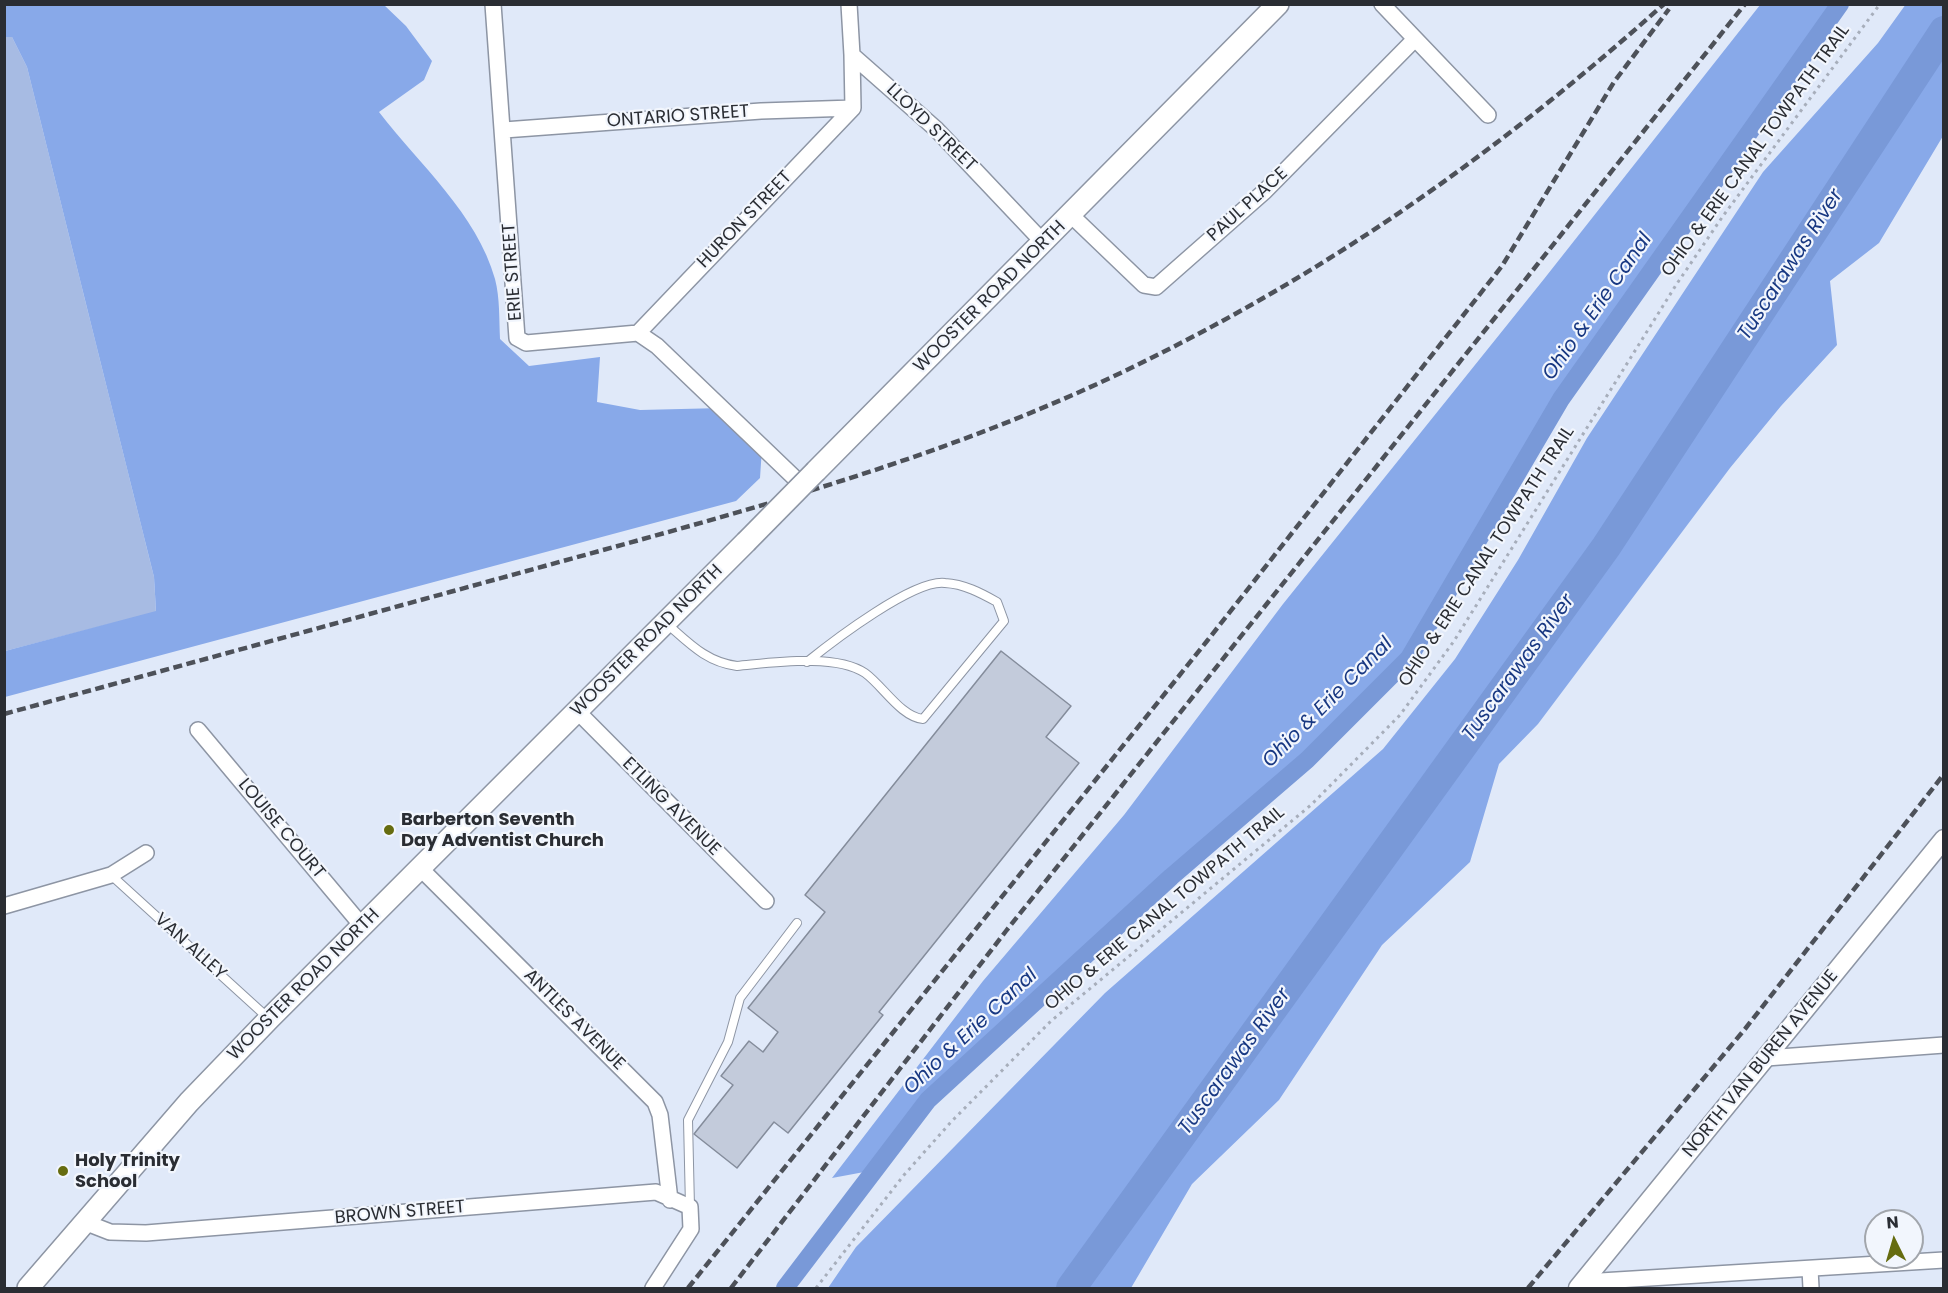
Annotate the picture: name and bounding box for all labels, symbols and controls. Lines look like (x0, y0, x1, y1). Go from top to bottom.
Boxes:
street label: OHIO & ERIE CANAL TOWPATH TRAIL (1657, 21, 1855, 281)
street label: LLOYD STREET (881, 80, 981, 176)
street label: ONTARIO STREET (606, 101, 750, 133)
street label: PAUL PLACE (1203, 163, 1293, 247)
street label: HURON STREET (693, 167, 797, 273)
water label: Tuscarawas River (1733, 185, 1849, 345)
street label: WOOSTER ROAD NORTH (910, 217, 1070, 377)
street label: ERIE STREET (499, 222, 527, 322)
water label: Ohio & Erie Canal (1538, 229, 1658, 385)
street label: OHIO & ERIE CANAL TOWPATH TRAIL (1395, 423, 1579, 691)
street label: WOOSTER ROAD NORTH (567, 561, 727, 721)
water label: Tuscarawas River (1458, 590, 1580, 746)
water label: Ohio & Erie Canal (1258, 633, 1398, 773)
street label: ETLING AVENUE (617, 753, 725, 861)
street label: LOUISE COURT (233, 775, 329, 883)
street label: OHIO & ERIE CANAL TOWPATH TRAIL (1041, 802, 1289, 1016)
place label: Barberton Seventh Day Adventist Church (401, 809, 604, 852)
marker: Barberton Seventh Day Adventist Church (382, 823, 396, 837)
street label: WOOSTER ROAD NORTH (224, 905, 384, 1065)
street label: VAN ALLEY (150, 909, 230, 985)
water label: Ohio & Erie Canal (899, 964, 1043, 1100)
street label: ANTLES AVENUE (519, 965, 629, 1075)
street label: NORTH VAN BUREN AVENUE (1679, 966, 1843, 1162)
water label: Tuscarawas River (1174, 984, 1296, 1140)
place label: Holy Trinity School (75, 1150, 180, 1192)
marker: Holy Trinity School (56, 1164, 70, 1178)
street label: BROWN STREET (334, 1197, 466, 1229)
north arrow (1864, 1209, 1924, 1269)
text: N (1886, 1211, 1900, 1235)

